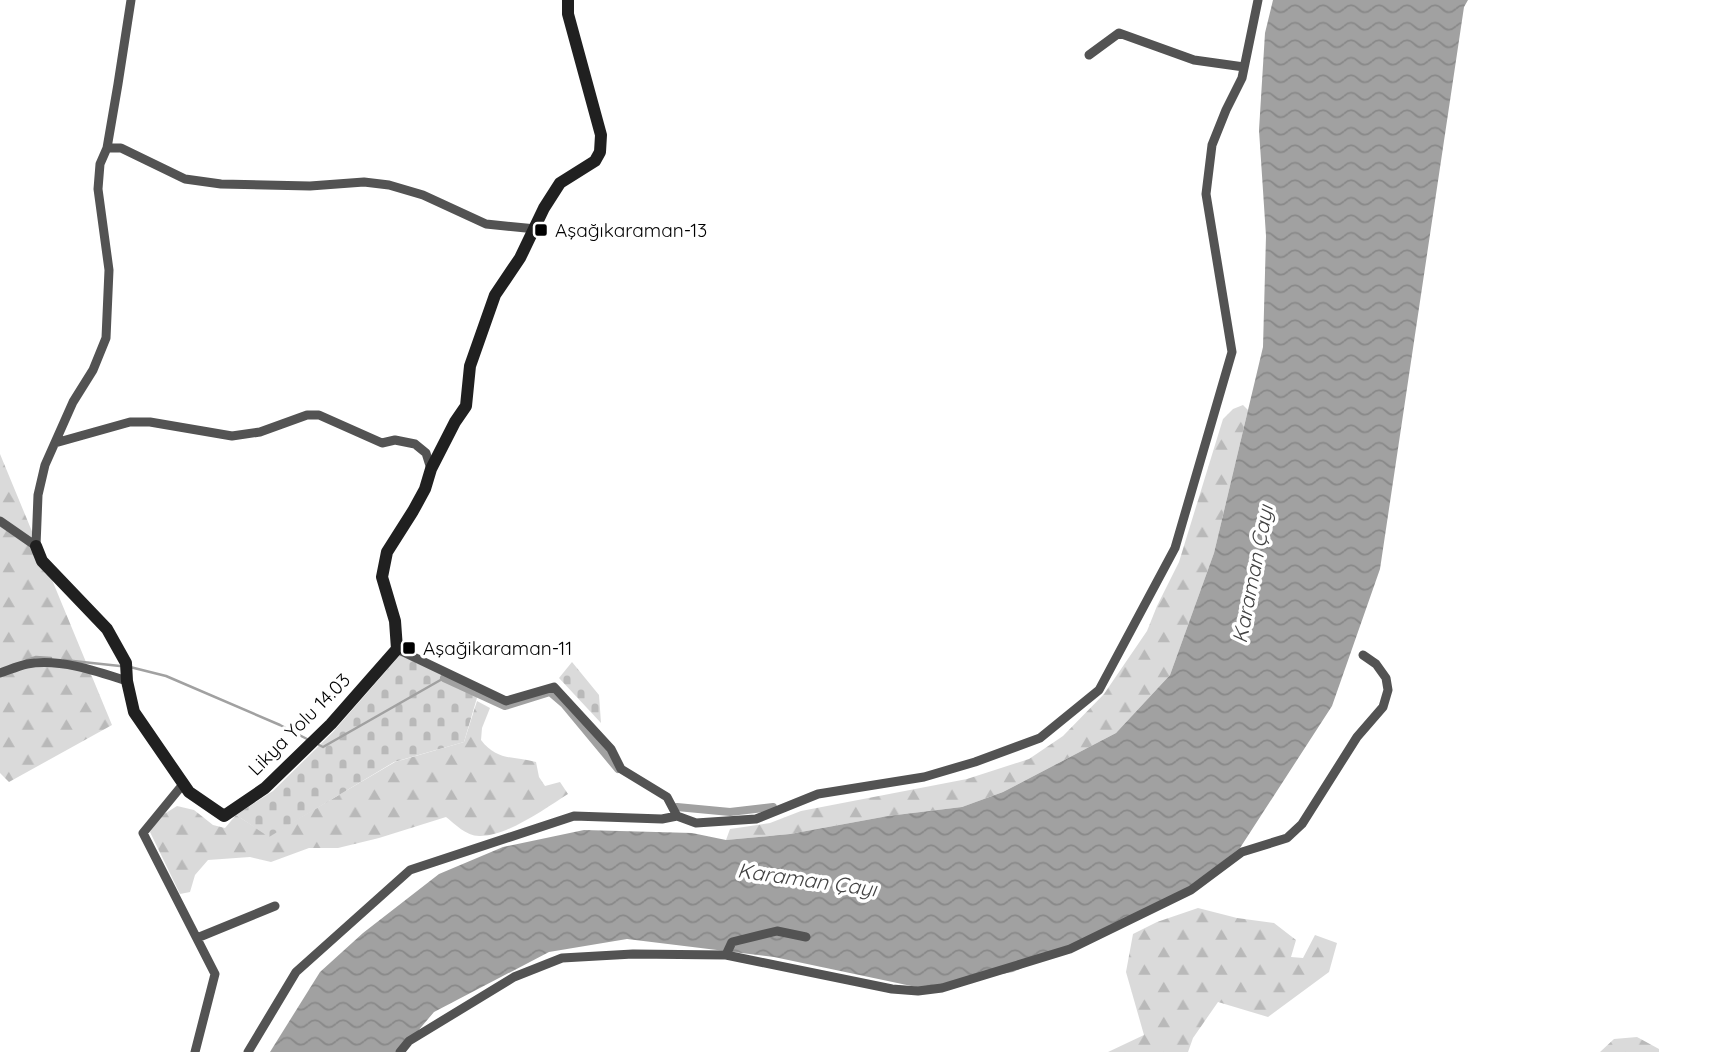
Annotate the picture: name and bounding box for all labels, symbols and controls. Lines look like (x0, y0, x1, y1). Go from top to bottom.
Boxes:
place label: Aşağıkaraman-13 (555, 218, 707, 242)
marker: Aşağıkaraman-13 (533, 222, 549, 238)
water label: Karaman Çayı (1226, 501, 1278, 645)
place label: Aşağikaraman-11 (423, 636, 572, 660)
marker: Aşağikaraman-11 (401, 640, 417, 656)
street label: Likya Yolu 14.03 (243, 668, 355, 780)
water label: Karaman Çayı (736, 856, 880, 902)

